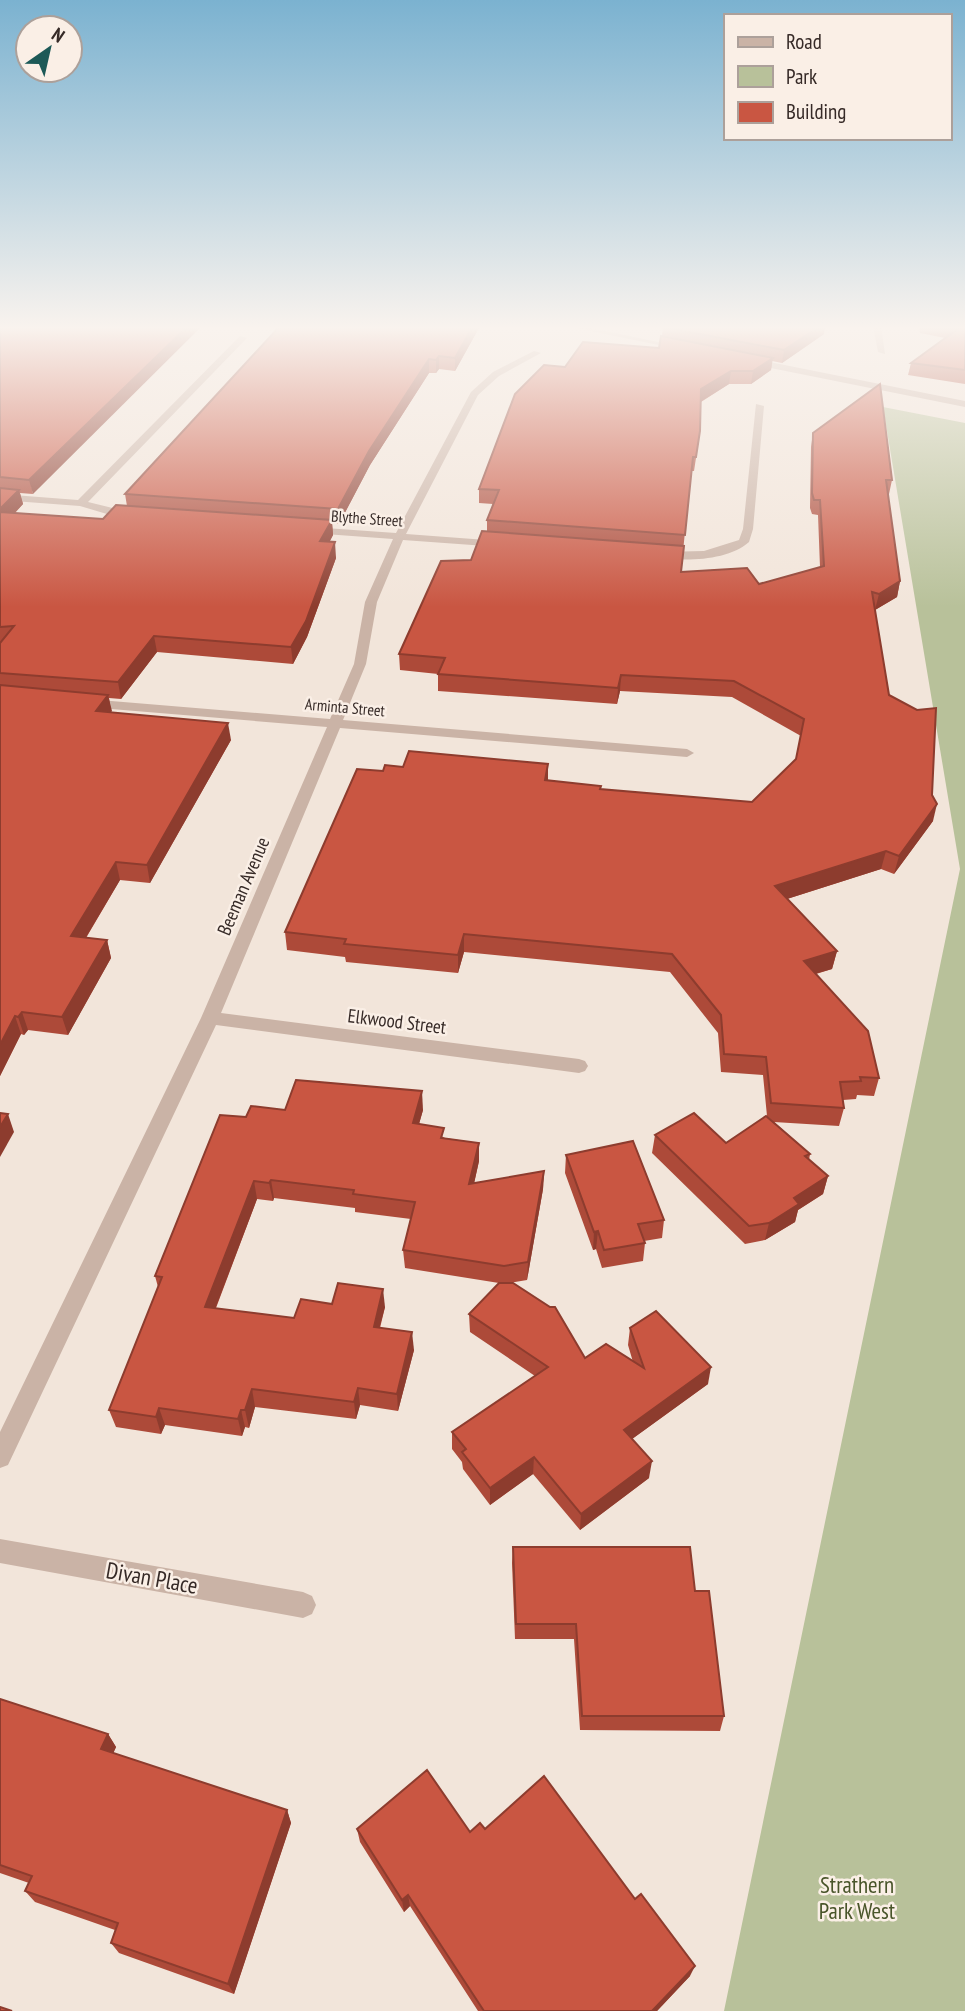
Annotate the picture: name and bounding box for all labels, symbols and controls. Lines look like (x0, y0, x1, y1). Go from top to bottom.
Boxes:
north arrow (14, 14, 84, 84)
legend (724, 14, 951, 140)
text: N (48, 22, 69, 48)
text: Road (786, 28, 822, 55)
text: Park (786, 63, 817, 90)
text: Building (786, 98, 846, 125)
street label: Blythe Street (330, 506, 404, 531)
street label: Arminta Street (304, 694, 386, 721)
street label: Beeman Avenue (212, 833, 274, 939)
street label: Elkwood Street (346, 1003, 448, 1039)
street label: Divan Place (104, 1555, 200, 1600)
park label: Strathern Park West (819, 1870, 896, 1925)

